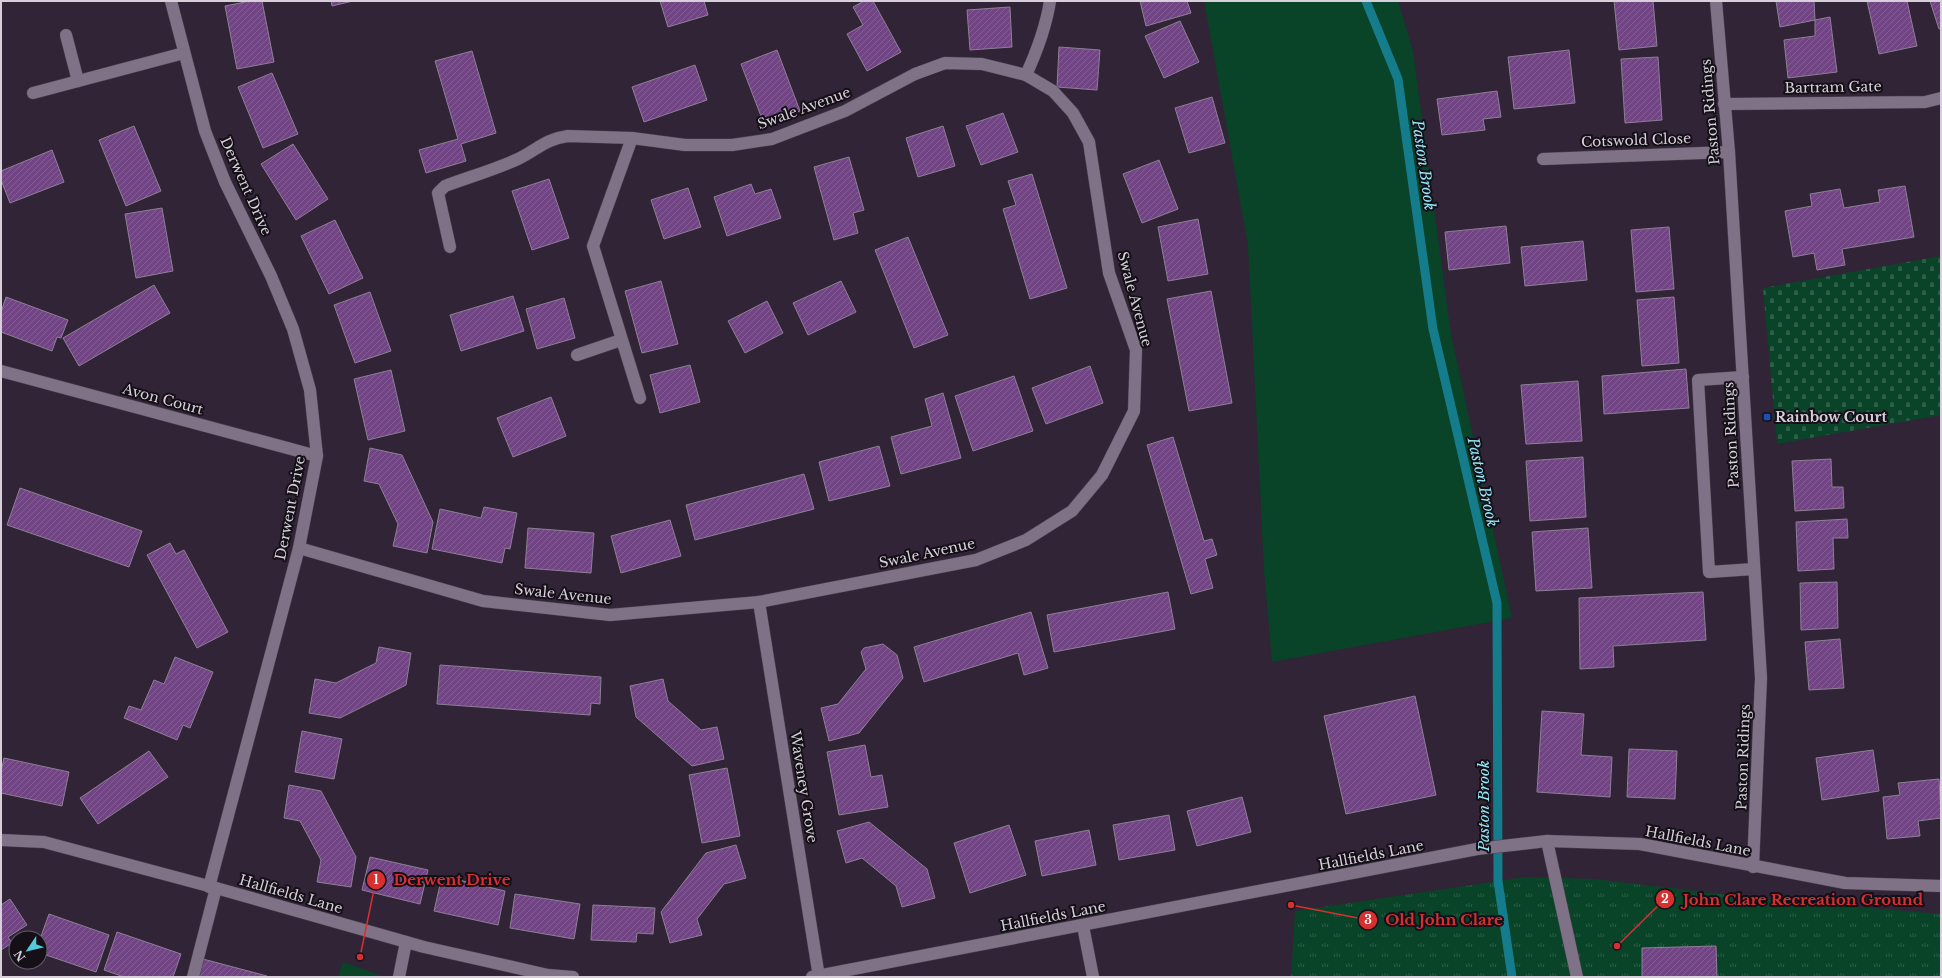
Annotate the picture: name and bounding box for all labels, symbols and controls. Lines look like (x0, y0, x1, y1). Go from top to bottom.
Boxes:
street label: Paston Ridings (1696, 58, 1724, 166)
street label: Bartram Gate (1784, 77, 1882, 97)
street label: Swale Avenue (755, 83, 853, 133)
water label: Paston Brook (1408, 118, 1440, 211)
street label: Cotswold Close (1581, 129, 1691, 151)
street label: Derwent Drive (216, 134, 276, 238)
street label: Swale Avenue (1114, 249, 1156, 349)
street label: Avon Court (120, 379, 206, 419)
street label: Paston Ridings (1719, 382, 1743, 488)
place label: Rainbow Court (1775, 408, 1887, 426)
marker: Rainbow Court (1762, 412, 1772, 422)
water label: Paston Brook (1463, 434, 1503, 529)
street label: Derwent Drive (271, 454, 309, 562)
street label: Swale Avenue (877, 534, 977, 572)
street label: Swale Avenue (513, 580, 613, 608)
street label: Paston Ridings (1732, 704, 1754, 810)
street label: Waveney Grove (786, 729, 822, 844)
water label: Paston Brook (1474, 760, 1493, 853)
street label: Hallfields Lane (1644, 822, 1752, 860)
street label: Hallfields Lane (1317, 836, 1425, 874)
callout: Derwent Drive (366, 866, 519, 893)
text: Derwent Drive (394, 870, 511, 889)
street label: Hallfields Lane (237, 871, 345, 917)
text: 1 (373, 872, 379, 887)
callout: John Clare Recreation Ground (1655, 886, 1932, 913)
text: John Clare Recreation Ground (1680, 890, 1924, 909)
text: 2 (1661, 891, 1669, 906)
street label: Hallfields Lane (999, 897, 1107, 935)
callout: Old John Clare (1358, 906, 1511, 933)
text: Old John Clare (1385, 910, 1503, 929)
text: 3 (1364, 912, 1372, 927)
north arrow (8, 930, 48, 970)
text: N (11, 947, 29, 964)

